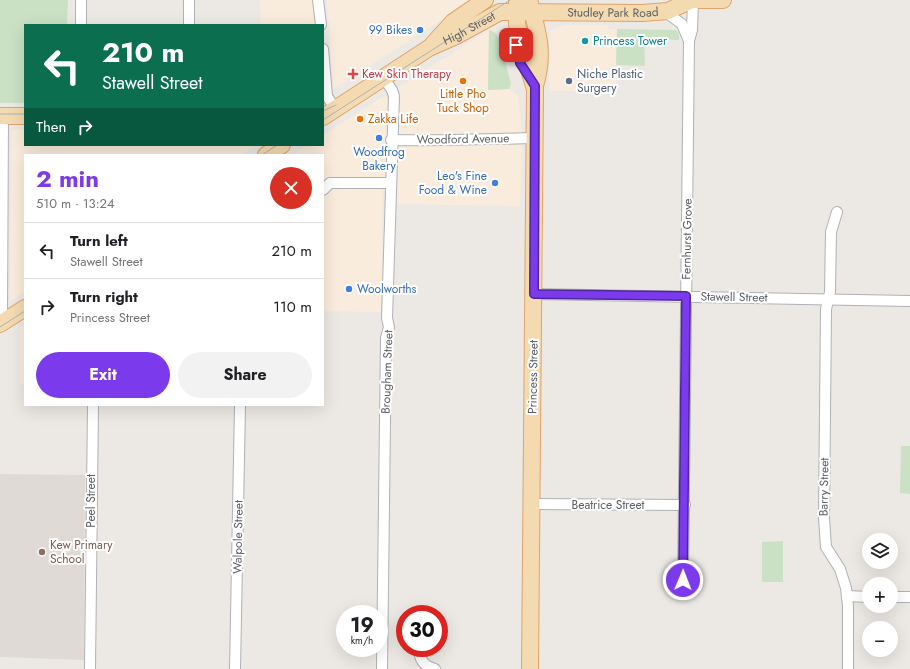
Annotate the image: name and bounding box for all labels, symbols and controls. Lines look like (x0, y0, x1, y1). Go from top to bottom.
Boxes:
street label: Studley Park Road (567, 3, 659, 22)
street label: High Street (440, 7, 499, 50)
place label: 99 Bikes (369, 21, 412, 39)
marker: 99 Bikes (415, 25, 425, 35)
pin (499, 28, 533, 62)
text: 210 m (102, 32, 185, 73)
place label: Princess Tower (593, 32, 668, 50)
icon: arrive (505, 34, 527, 56)
marker: Princess Tower (580, 36, 590, 46)
icon: left (36, 40, 88, 92)
place label: Kew Skin Therapy (362, 65, 452, 83)
place label: Niche Plastic Surgery (577, 65, 643, 97)
marker: Kew Skin Therapy (347, 68, 359, 80)
text: Stawell Street (102, 70, 203, 96)
marker: Little Pho Tuck Shop (458, 76, 468, 86)
marker: Niche Plastic Surgery (564, 76, 574, 86)
place label: Little Pho Tuck Shop (437, 85, 489, 117)
place label: Zakka Life (368, 110, 418, 128)
marker: Zakka Life (355, 114, 365, 124)
text: Then (36, 116, 66, 138)
icon: right (74, 116, 96, 138)
street label: Woodford Avenue (416, 129, 510, 149)
marker: Woodfrog Bakery (374, 133, 384, 143)
place label: Woodfrog Bakery (353, 143, 405, 175)
text: 2 min (36, 161, 99, 196)
button: close (270, 167, 312, 209)
place label: Leo's Fine Food & Wine (419, 167, 487, 199)
marker: Leo's Fine Food & Wine (490, 178, 500, 188)
text: 510 m · 13:24 (36, 194, 115, 213)
street label: Fernhurst Grove (677, 198, 697, 280)
text: Turn left (70, 230, 128, 252)
icon: left (36, 240, 58, 262)
text: 210 m (272, 240, 312, 262)
text: Stawell Street (70, 252, 143, 271)
place label: Woolworths (357, 280, 417, 298)
marker: Woolworths (344, 284, 354, 294)
text: Turn right (70, 286, 138, 308)
street label: Stawell Street (700, 287, 768, 307)
icon: right (36, 296, 58, 318)
text: 110 m (273, 296, 312, 318)
text: Princess Street (70, 308, 150, 327)
street label: Brougham Street (377, 330, 397, 414)
street label: Princess Street (523, 340, 543, 414)
button: Exit (36, 352, 170, 398)
button: Share (178, 352, 312, 398)
street label: Barry Street (814, 457, 834, 516)
street label: Peel Street (82, 474, 100, 528)
street label: Beatrice Street (572, 496, 645, 514)
street label: Walpole Street (228, 500, 248, 574)
map controls (862, 533, 898, 657)
button: layers (862, 533, 898, 569)
place label: Kew Primary School (50, 536, 113, 568)
marker: Kew Primary School (37, 547, 47, 557)
position arrow (662, 559, 704, 601)
button: + (862, 577, 898, 613)
speed limit sign: 30 (396, 605, 448, 657)
text: 19 (350, 611, 374, 640)
button: − (862, 621, 898, 657)
text: km/h (351, 633, 373, 648)

